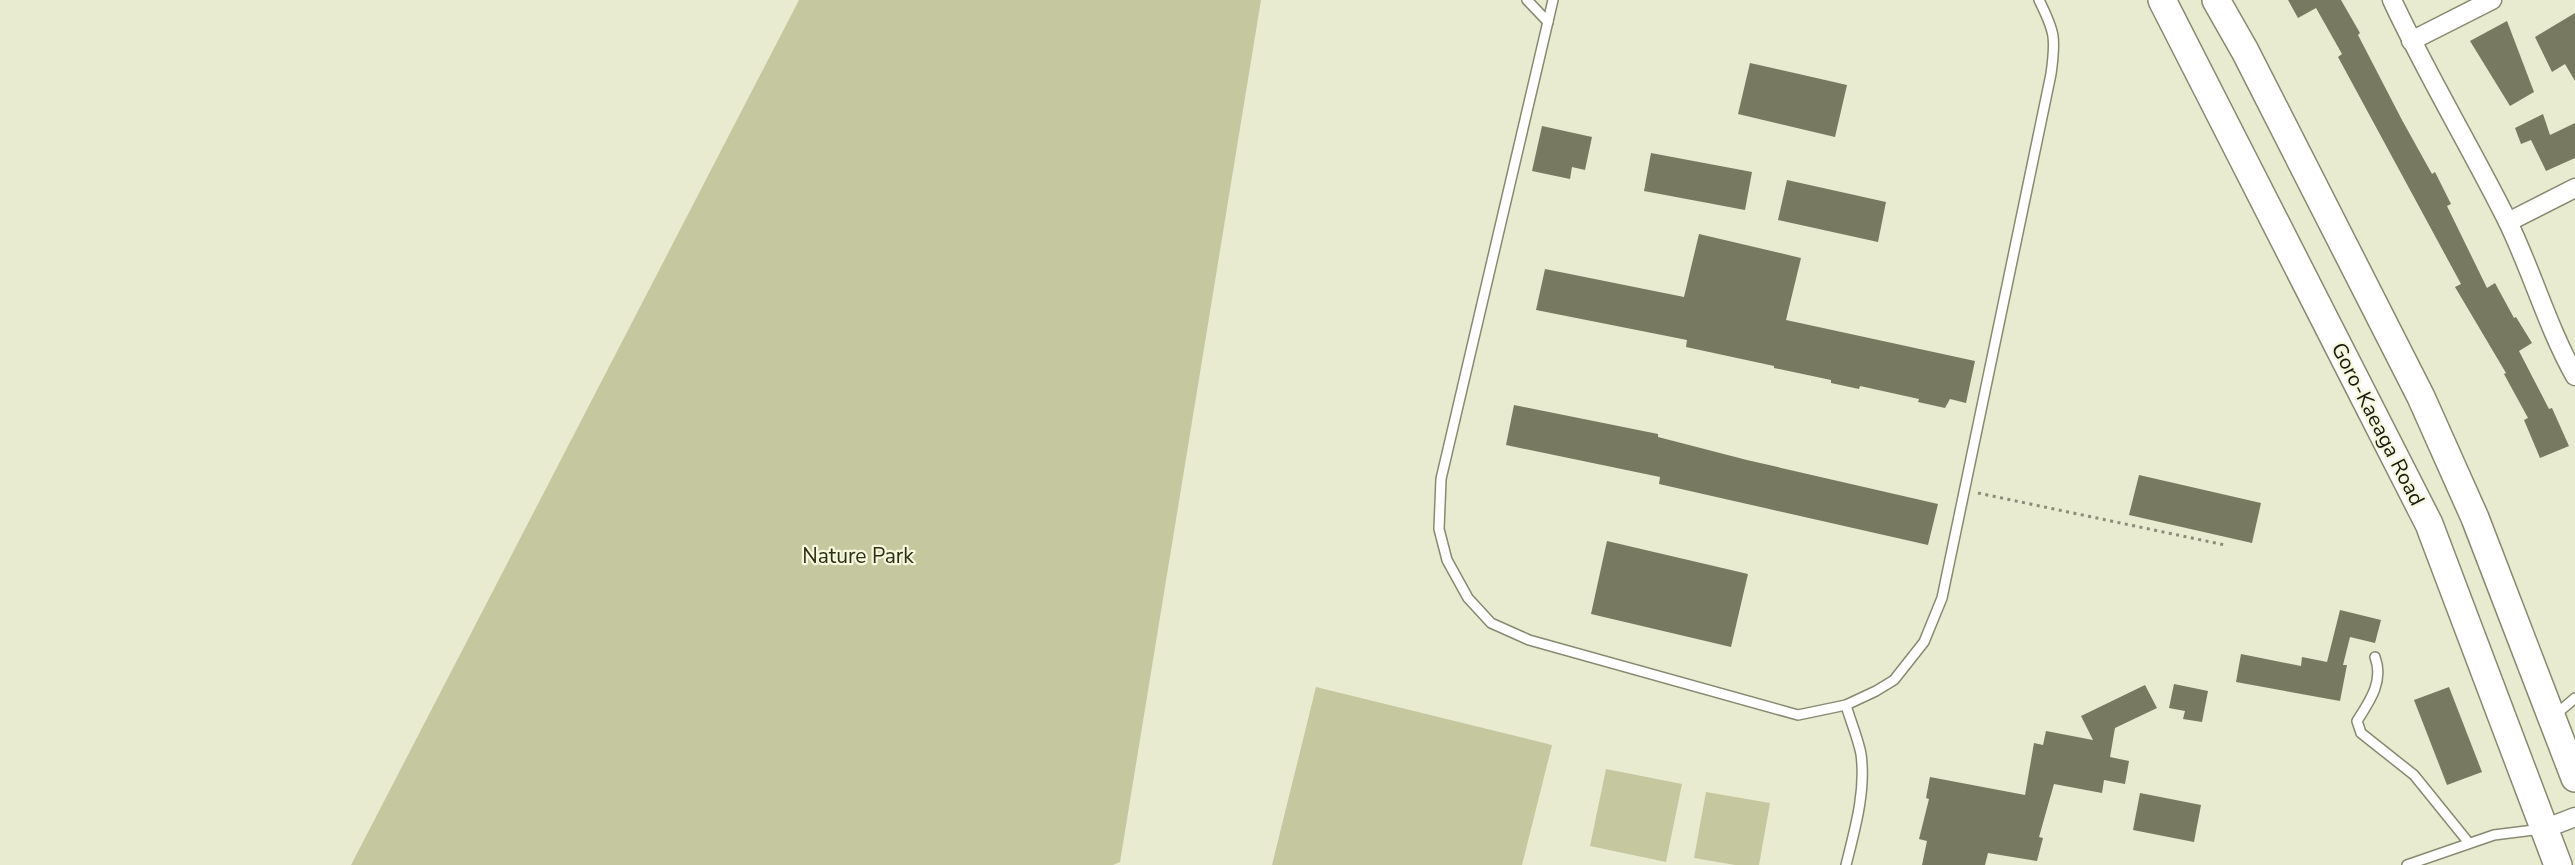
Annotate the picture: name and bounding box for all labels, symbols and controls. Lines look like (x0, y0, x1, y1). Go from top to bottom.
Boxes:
street label: Goro-Kaeaga Road (2325, 338, 2431, 510)
park label: Nature Park (802, 542, 914, 570)

